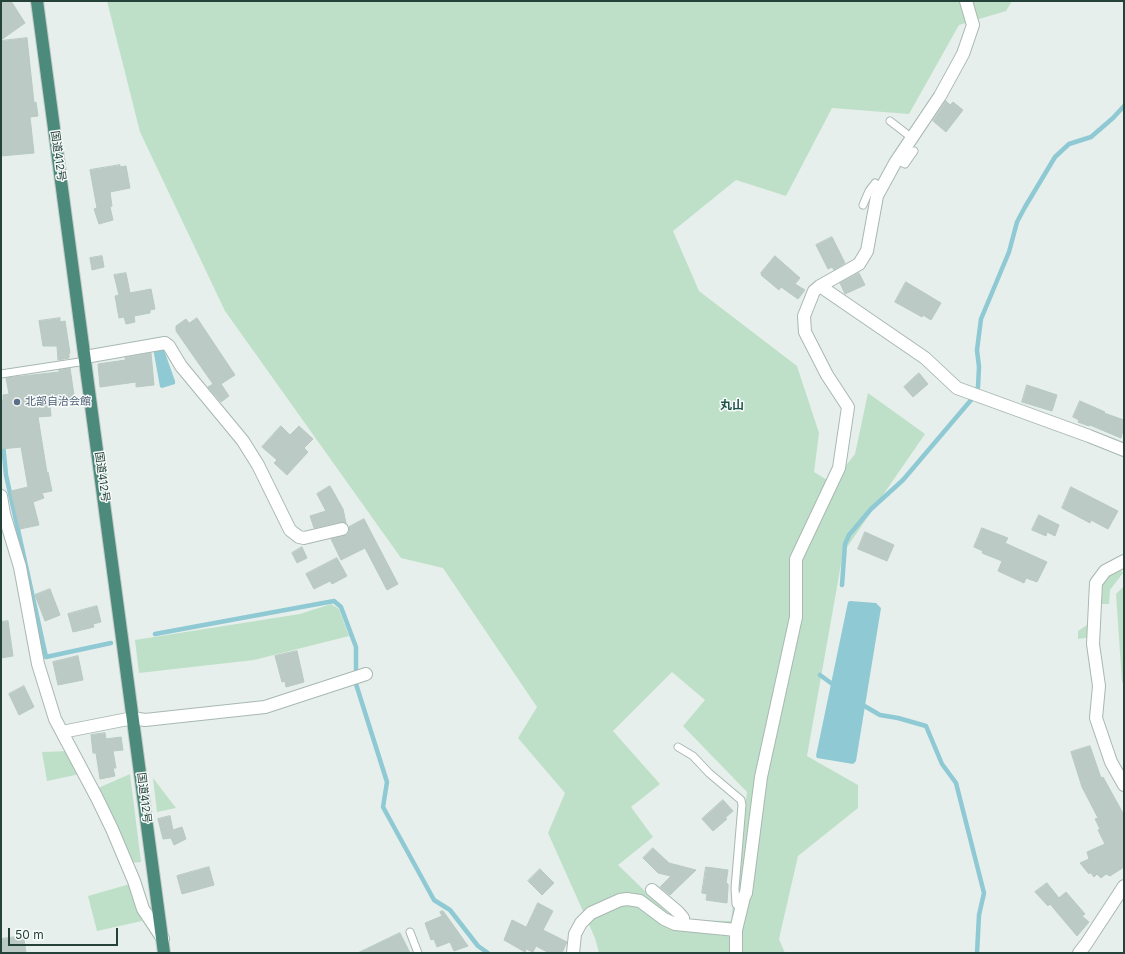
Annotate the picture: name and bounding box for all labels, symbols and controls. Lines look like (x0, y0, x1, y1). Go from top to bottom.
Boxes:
street label: 国道412号 (48, 130, 68, 182)
place label: 北部自治会館 (25, 395, 91, 409)
marker: 北部自治会館 (12, 397, 22, 407)
district label: 丸山 (720, 398, 744, 412)
street label: 国道412号 (92, 451, 112, 503)
street label: 国道412号 (134, 772, 154, 824)
scale bar (10, 920, 120, 946)
text: 50 m (15, 927, 44, 942)

